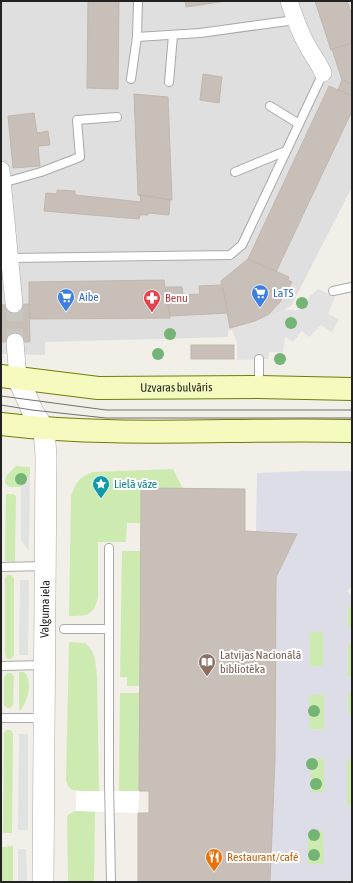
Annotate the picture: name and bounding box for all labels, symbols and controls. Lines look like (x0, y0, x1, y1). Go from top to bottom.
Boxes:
supermarket icon: LaTS (250, 283, 270, 308)
place label: LaTS (273, 286, 294, 300)
supermarket icon: Aibe (56, 287, 76, 312)
pharmacy icon: Benu (142, 288, 162, 313)
place label: Aibe (79, 290, 99, 304)
place label: Benu (165, 291, 188, 305)
street label: Uzvaras bulvāris (140, 380, 212, 395)
place icon: Lielā vāze (91, 474, 111, 499)
place label: Lielā vāze (114, 477, 157, 491)
street label: Valguma iela (37, 580, 53, 638)
place label: Latvijas Nacionālā bibliotēka (220, 648, 301, 676)
library icon: Latvijas Nacionālā bibliotēka (197, 652, 217, 677)
restaurant icon: Restaurant/café (204, 847, 224, 872)
place label: Restaurant/café (227, 850, 299, 864)

